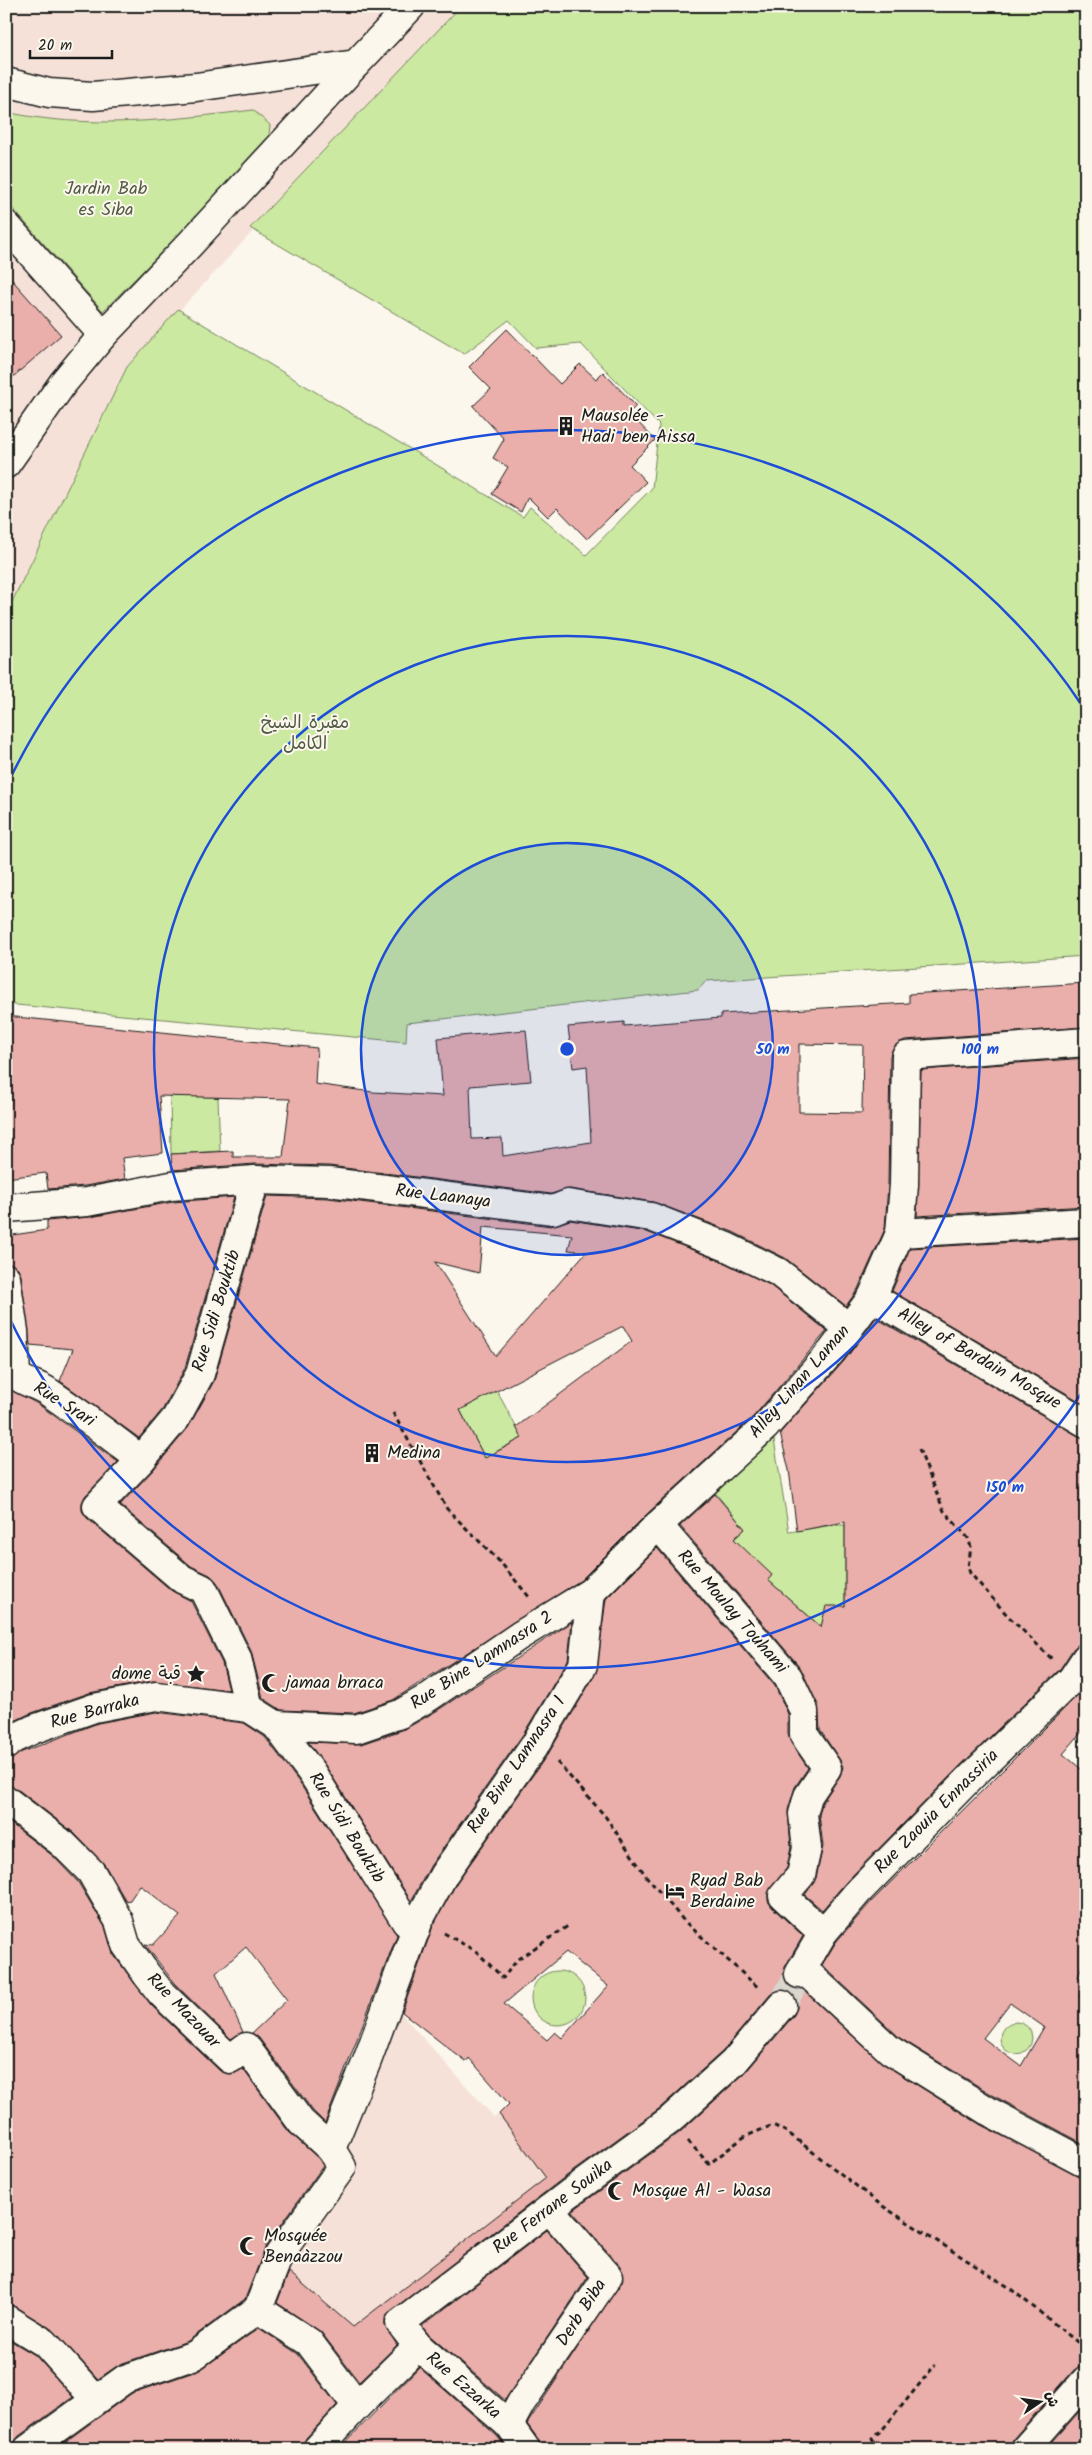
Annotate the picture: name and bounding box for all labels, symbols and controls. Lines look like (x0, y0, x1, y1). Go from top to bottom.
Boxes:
scale bar (30, 28, 112, 60)
text: 20 m (38, 34, 72, 58)
park label: Jardin Bab es Siba (65, 175, 148, 225)
place label: Mausolée - Hadi ben Aissa (581, 402, 695, 452)
building icon: Mausolée - Hadi ben Aissa (555, 415, 577, 437)
park label: مقبرة الشيخ الكامل (261, 709, 349, 759)
text: 50 m (755, 1038, 790, 1062)
text: 100 m (961, 1038, 999, 1062)
centre of rings (558, 1040, 576, 1058)
street label: Rue Laanaya (394, 1177, 492, 1217)
street label: Rue Sidi Bouktib (185, 1246, 249, 1376)
street label: Alley of Bardain Mosque (891, 1300, 1067, 1418)
street label: Alley Linan Laman (742, 1318, 858, 1446)
street label: Rue Srari (27, 1374, 101, 1436)
place label: Medina (387, 1439, 441, 1468)
building icon: Medina (361, 1442, 383, 1464)
text: 150 m (986, 1476, 1024, 1500)
street label: Rue Moulay Touhami (669, 1543, 795, 1681)
street label: Rue Bine Lamnasra 2 (405, 1604, 559, 1718)
place label: dome قبة (112, 1660, 181, 1689)
place icon: dome قبة (185, 1663, 207, 1685)
place label: jamaa brraca (282, 1669, 384, 1698)
mosque icon: jamaa brraca (260, 1672, 282, 1694)
street label: Rue Barraka (47, 1686, 143, 1738)
street label: Rue Bine Lamnasra 1 (460, 1690, 574, 1840)
street label: Rue Zaouia Ennassiria (868, 1743, 1006, 1881)
street label: Rue Sidi Bouktib (300, 1767, 392, 1890)
place label: Ryad Bab Berdaine (690, 1867, 764, 1917)
hotel icon: Ryad Bab Berdaine (664, 1880, 686, 1902)
street label: Rue Mazouar (139, 1966, 228, 2056)
street label: Rue Ferrane Souika (486, 2152, 620, 2262)
place label: Mosque Al - Wasa (632, 2177, 771, 2206)
mosque icon: Mosque Al - Wasa (606, 2180, 628, 2202)
place label: Mosquée Benaàzzou (264, 2222, 343, 2272)
mosque icon: Mosquée Benaàzzou (238, 2235, 260, 2257)
street label: Derb Biba (549, 2273, 615, 2353)
street label: Rue Ezzarka (419, 2345, 507, 2427)
north arrow (1014, 2378, 1064, 2428)
text: ش (1039, 2389, 1064, 2409)

